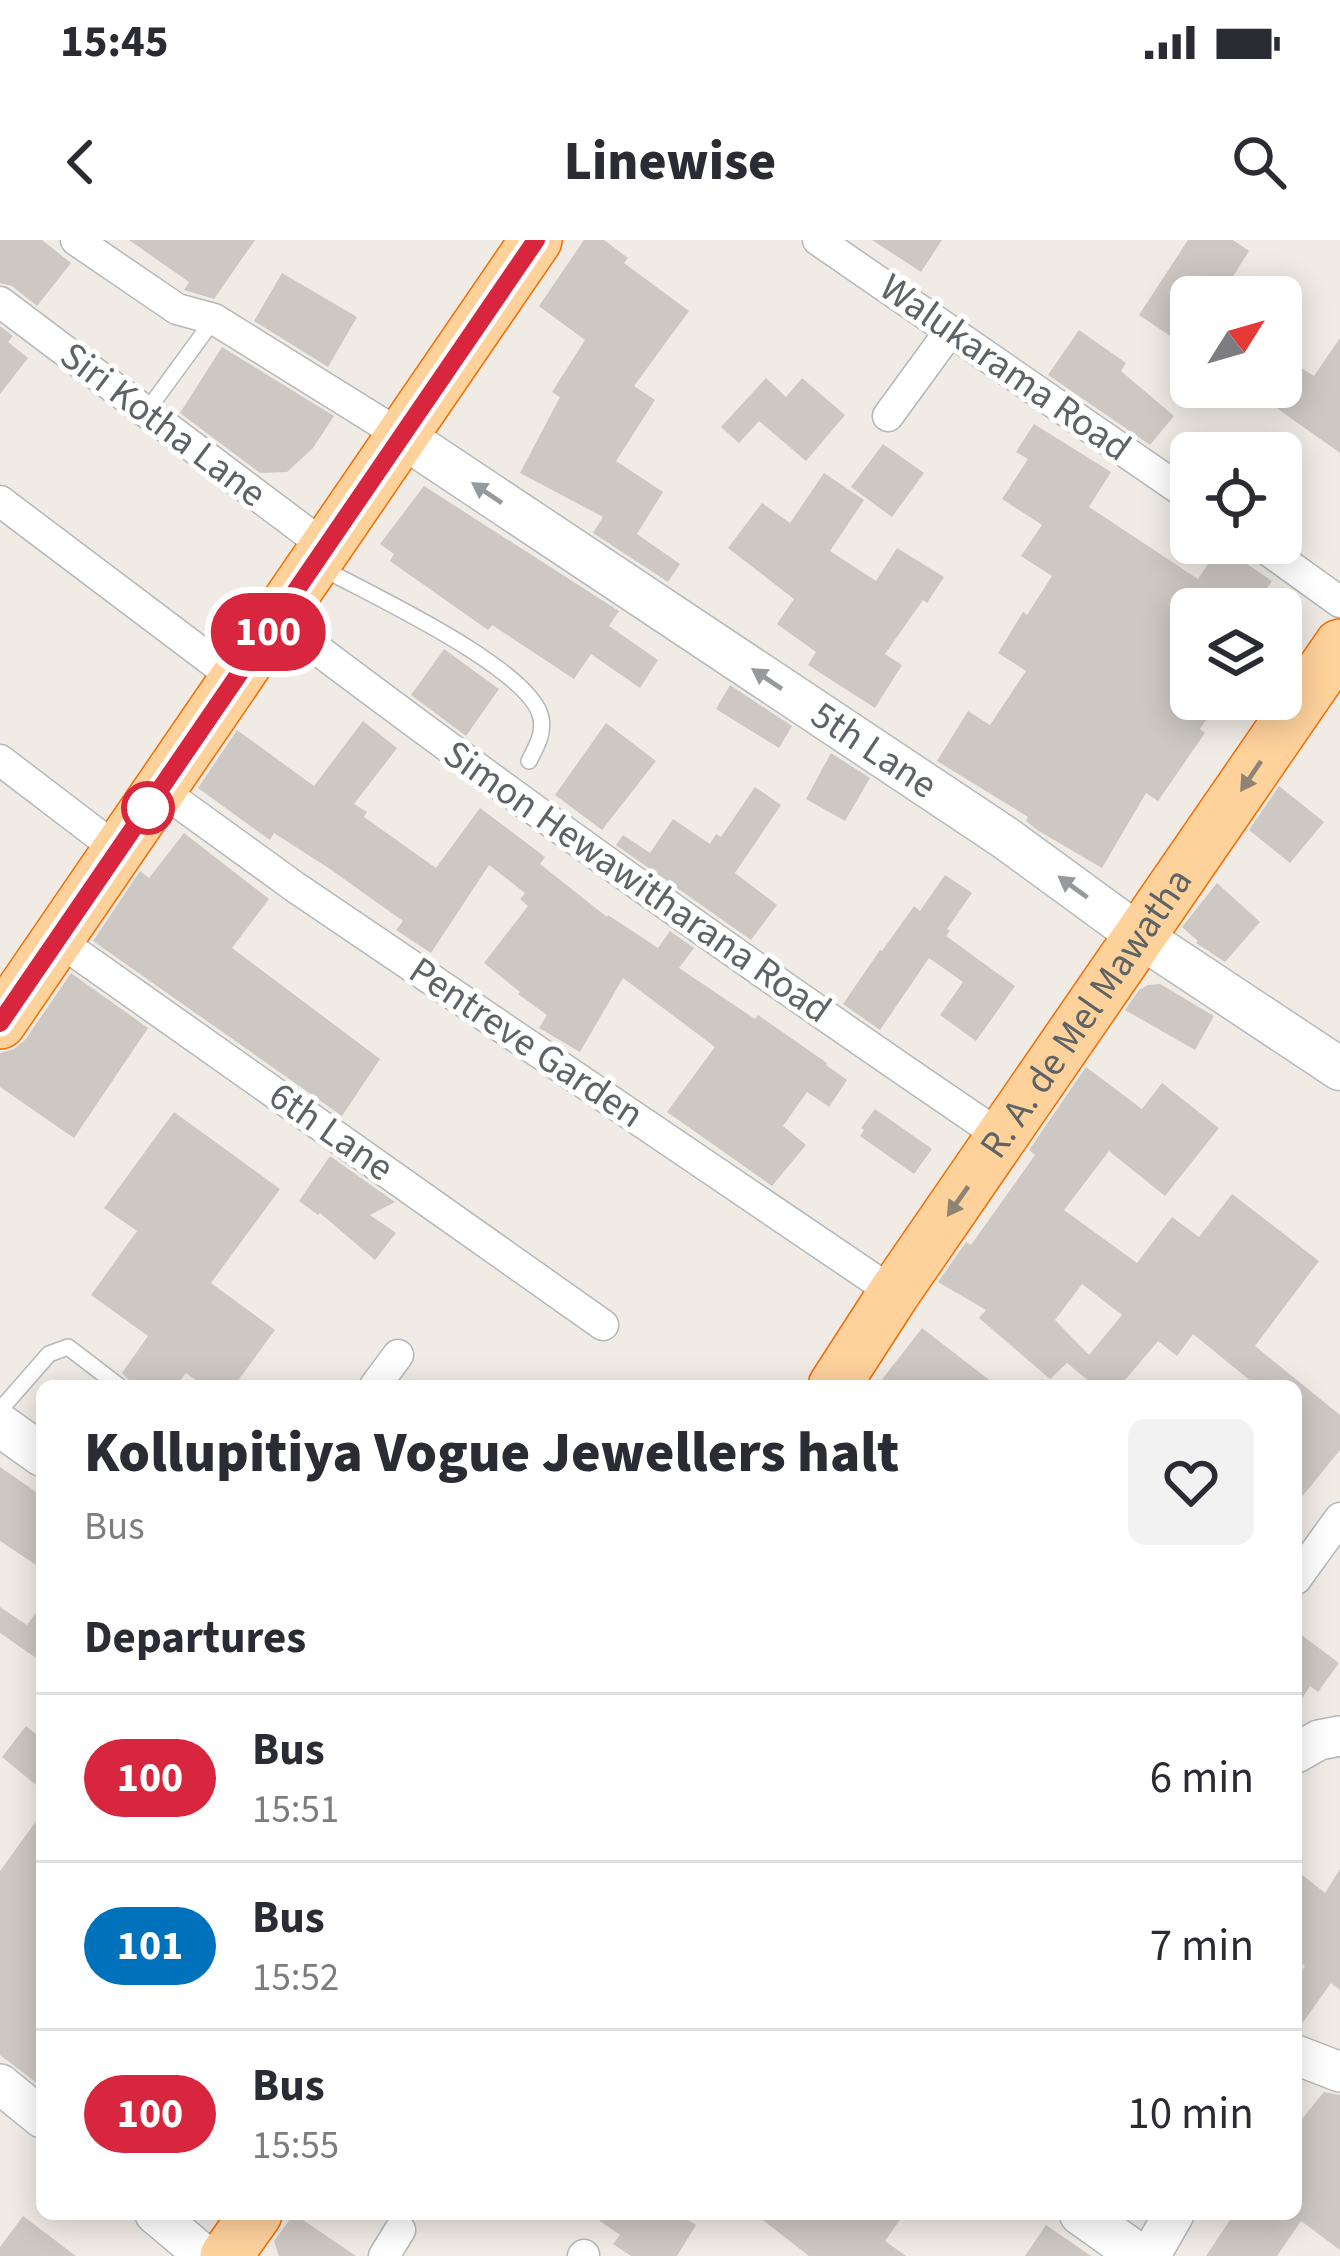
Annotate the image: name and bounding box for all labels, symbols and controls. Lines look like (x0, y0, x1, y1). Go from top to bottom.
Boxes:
text: 15:45 (60, 10, 169, 74)
text: Linewise (564, 124, 776, 201)
icon: back (48, 129, 114, 195)
icon: search (1226, 129, 1292, 195)
street label: Walukarama Road (868, 260, 1142, 476)
north arrow (1170, 276, 1302, 408)
map controls (1170, 276, 1302, 720)
street label: Siri Kotha Lane (48, 329, 278, 521)
button: locate (1170, 432, 1302, 564)
one-way arrow (471, 482, 504, 504)
button: layers (1170, 588, 1302, 720)
line badge: 100 (199, 593, 337, 671)
text: 100 (235, 602, 301, 662)
one-way arrow (751, 669, 784, 691)
street label: 5th Lane (800, 688, 948, 813)
street label: Simon Hewawitharana Road (432, 727, 842, 1037)
one-way arrow (1240, 760, 1262, 793)
unlabelled marker (123, 783, 173, 833)
street label: R. A. de Mel Mawatha (966, 857, 1206, 1170)
one-way arrow (1057, 876, 1089, 900)
street label: Pentreve Garden (398, 944, 654, 1142)
street label: 6th Lane (257, 1069, 405, 1195)
one-way arrow (947, 1185, 970, 1217)
text: Kollupitiya Vogue Jewellers halt (84, 1413, 899, 1494)
button: heart (1128, 1419, 1254, 1545)
text: Bus (84, 1499, 145, 1555)
text: Departures (84, 1606, 306, 1670)
text: Bus (252, 1718, 325, 1782)
text: 6 min (1150, 1746, 1254, 1810)
text: 100 (117, 1748, 183, 1808)
text: 15:51 (252, 1782, 339, 1838)
text: Bus (252, 1886, 325, 1950)
text: 7 min (1150, 1914, 1254, 1978)
text: 101 (117, 1916, 183, 1976)
text: 15:52 (252, 1950, 339, 2006)
text: Bus (252, 2054, 325, 2118)
text: 10 min (1127, 2082, 1254, 2146)
text: 100 (117, 2084, 183, 2144)
text: 15:55 (252, 2118, 339, 2174)

